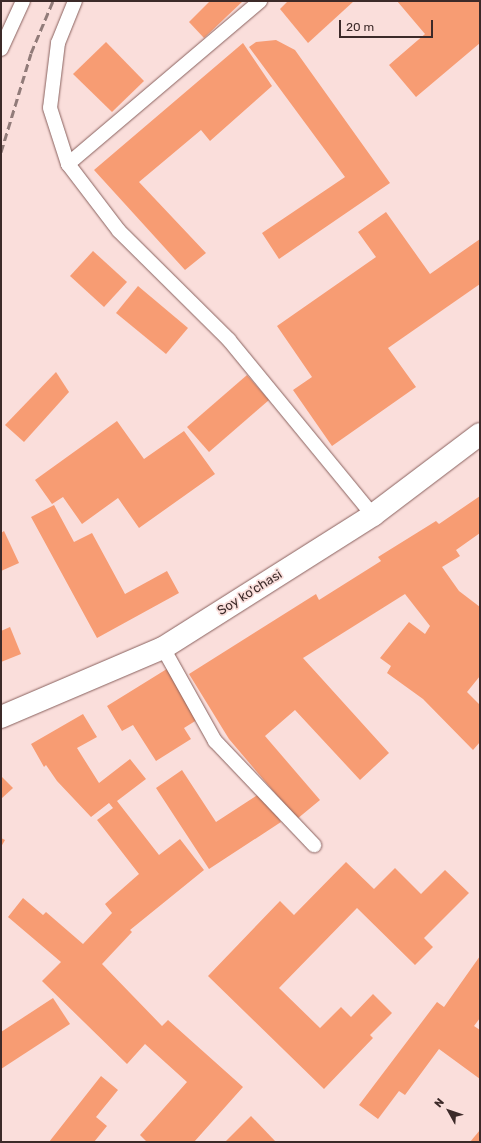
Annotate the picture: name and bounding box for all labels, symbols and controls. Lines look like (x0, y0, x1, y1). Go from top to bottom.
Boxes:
scale bar (341, 12, 435, 38)
text: 20 m (346, 20, 374, 34)
street label: Soy ko'chasi (215, 567, 285, 619)
north arrow (429, 1091, 469, 1131)
text: N (432, 1096, 447, 1110)

